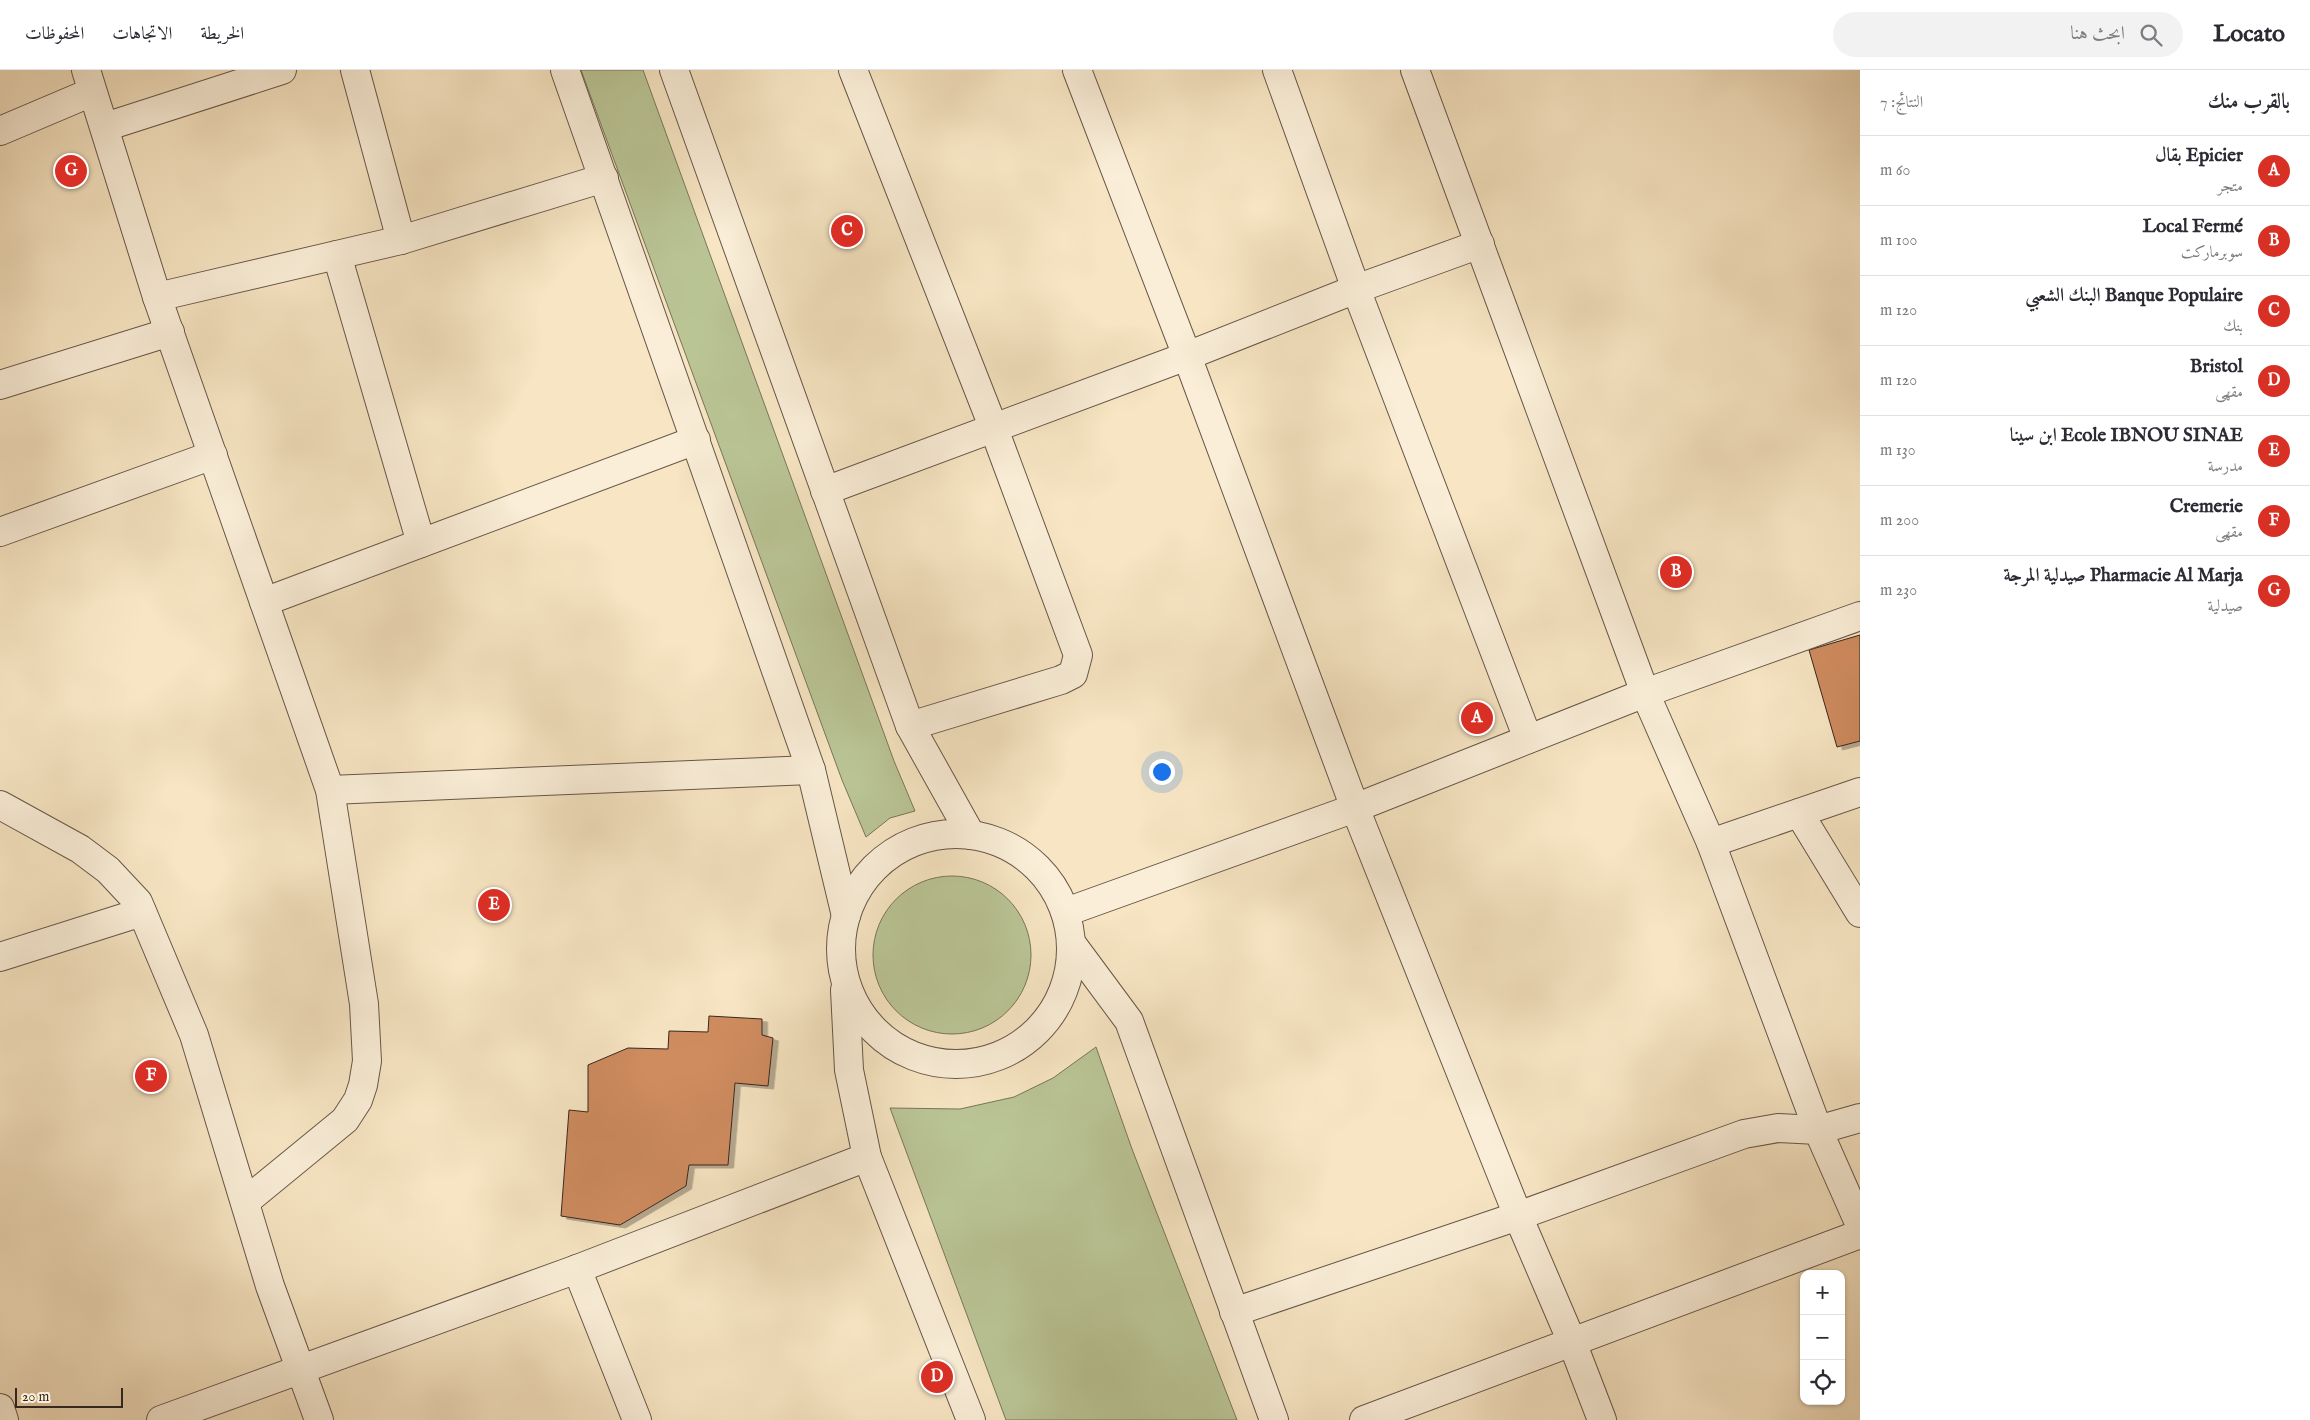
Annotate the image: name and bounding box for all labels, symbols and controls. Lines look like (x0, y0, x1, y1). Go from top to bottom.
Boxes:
search box (1833, 12, 2183, 57)
text: Locato (2213, 19, 2285, 50)
icon: search (2137, 21, 2165, 49)
text: ابحث هنا (2070, 22, 2125, 46)
text: المحفوظات (25, 23, 84, 46)
text: الاتجاهات (112, 23, 172, 46)
text: الخريطة (200, 23, 244, 46)
text: بالقرب منك (2208, 89, 2290, 116)
text: النتائج: 7 (1880, 93, 1923, 113)
text: Epicier بقال (2155, 144, 2243, 168)
pin: G (55, 152, 87, 190)
text: 60 m (1880, 161, 1910, 181)
text: A (2269, 161, 2279, 181)
text: متجر (2218, 177, 2243, 197)
pin: C (831, 212, 863, 250)
text: Local Fermé (2142, 215, 2243, 239)
text: 100 m (1880, 231, 1917, 251)
text: B (2269, 231, 2279, 251)
text: سوبرماركت (2181, 243, 2243, 263)
text: Banque Populaire البنك الشعبي (2025, 284, 2243, 308)
text: 120 m (1880, 301, 1917, 321)
text: C (2268, 301, 2280, 321)
text: بنك (2223, 317, 2243, 337)
text: Bristol (2190, 355, 2243, 379)
text: 120 m (1880, 371, 1917, 391)
text: D (2268, 371, 2280, 391)
text: مقهى (2215, 383, 2243, 403)
text: Ecole IBNOU SINAE ابن سينا (2010, 424, 2243, 448)
text: 130 m (1880, 441, 1916, 461)
text: E (2268, 441, 2280, 461)
text: مدرسة (2208, 457, 2243, 477)
text: Cremerie (2170, 495, 2243, 519)
text: 200 m (1880, 511, 1919, 531)
text: F (2269, 511, 2279, 531)
text: مقهى (2215, 523, 2243, 543)
pin: B (1660, 553, 1692, 591)
text: Pharmacie Al Marja صيدلية المرجة (2003, 564, 2243, 588)
text: 230 m (1880, 581, 1917, 601)
text: G (2268, 581, 2280, 601)
text: صيدلية (2208, 597, 2243, 617)
pin: A (1461, 699, 1493, 737)
your location (1149, 759, 1175, 785)
pin: E (478, 886, 510, 924)
pin: F (135, 1057, 167, 1095)
map controls (1800, 1270, 1845, 1405)
button: + (1800, 1270, 1845, 1315)
button: − (1800, 1315, 1845, 1360)
pin: D (921, 1358, 953, 1396)
button: locate (1800, 1360, 1845, 1405)
scale bar (15, 1385, 122, 1408)
text: 20 m (22, 1388, 49, 1406)

